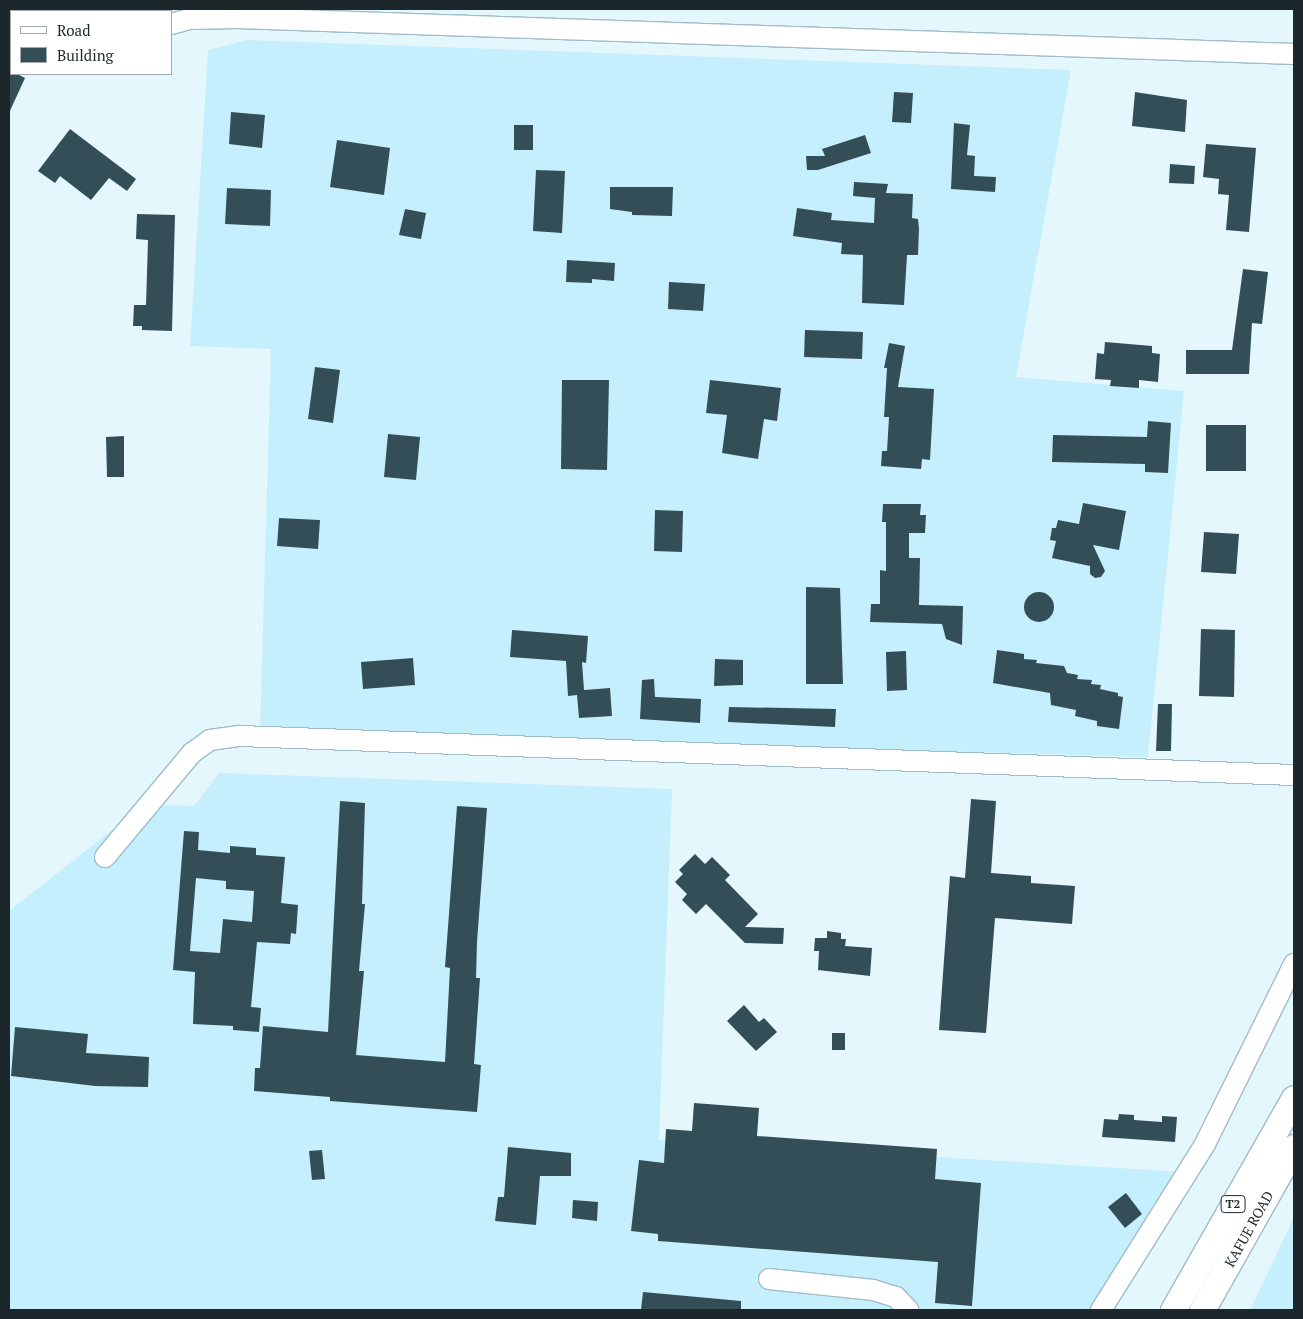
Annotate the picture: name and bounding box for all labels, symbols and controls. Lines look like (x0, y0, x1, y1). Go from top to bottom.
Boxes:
legend (10, 10, 172, 75)
text: Road (57, 20, 90, 40)
text: Building (57, 45, 114, 65)
street label: KAFUE ROAD (1221, 1188, 1277, 1270)
road number: T2 (1220, 1194, 1246, 1214)

